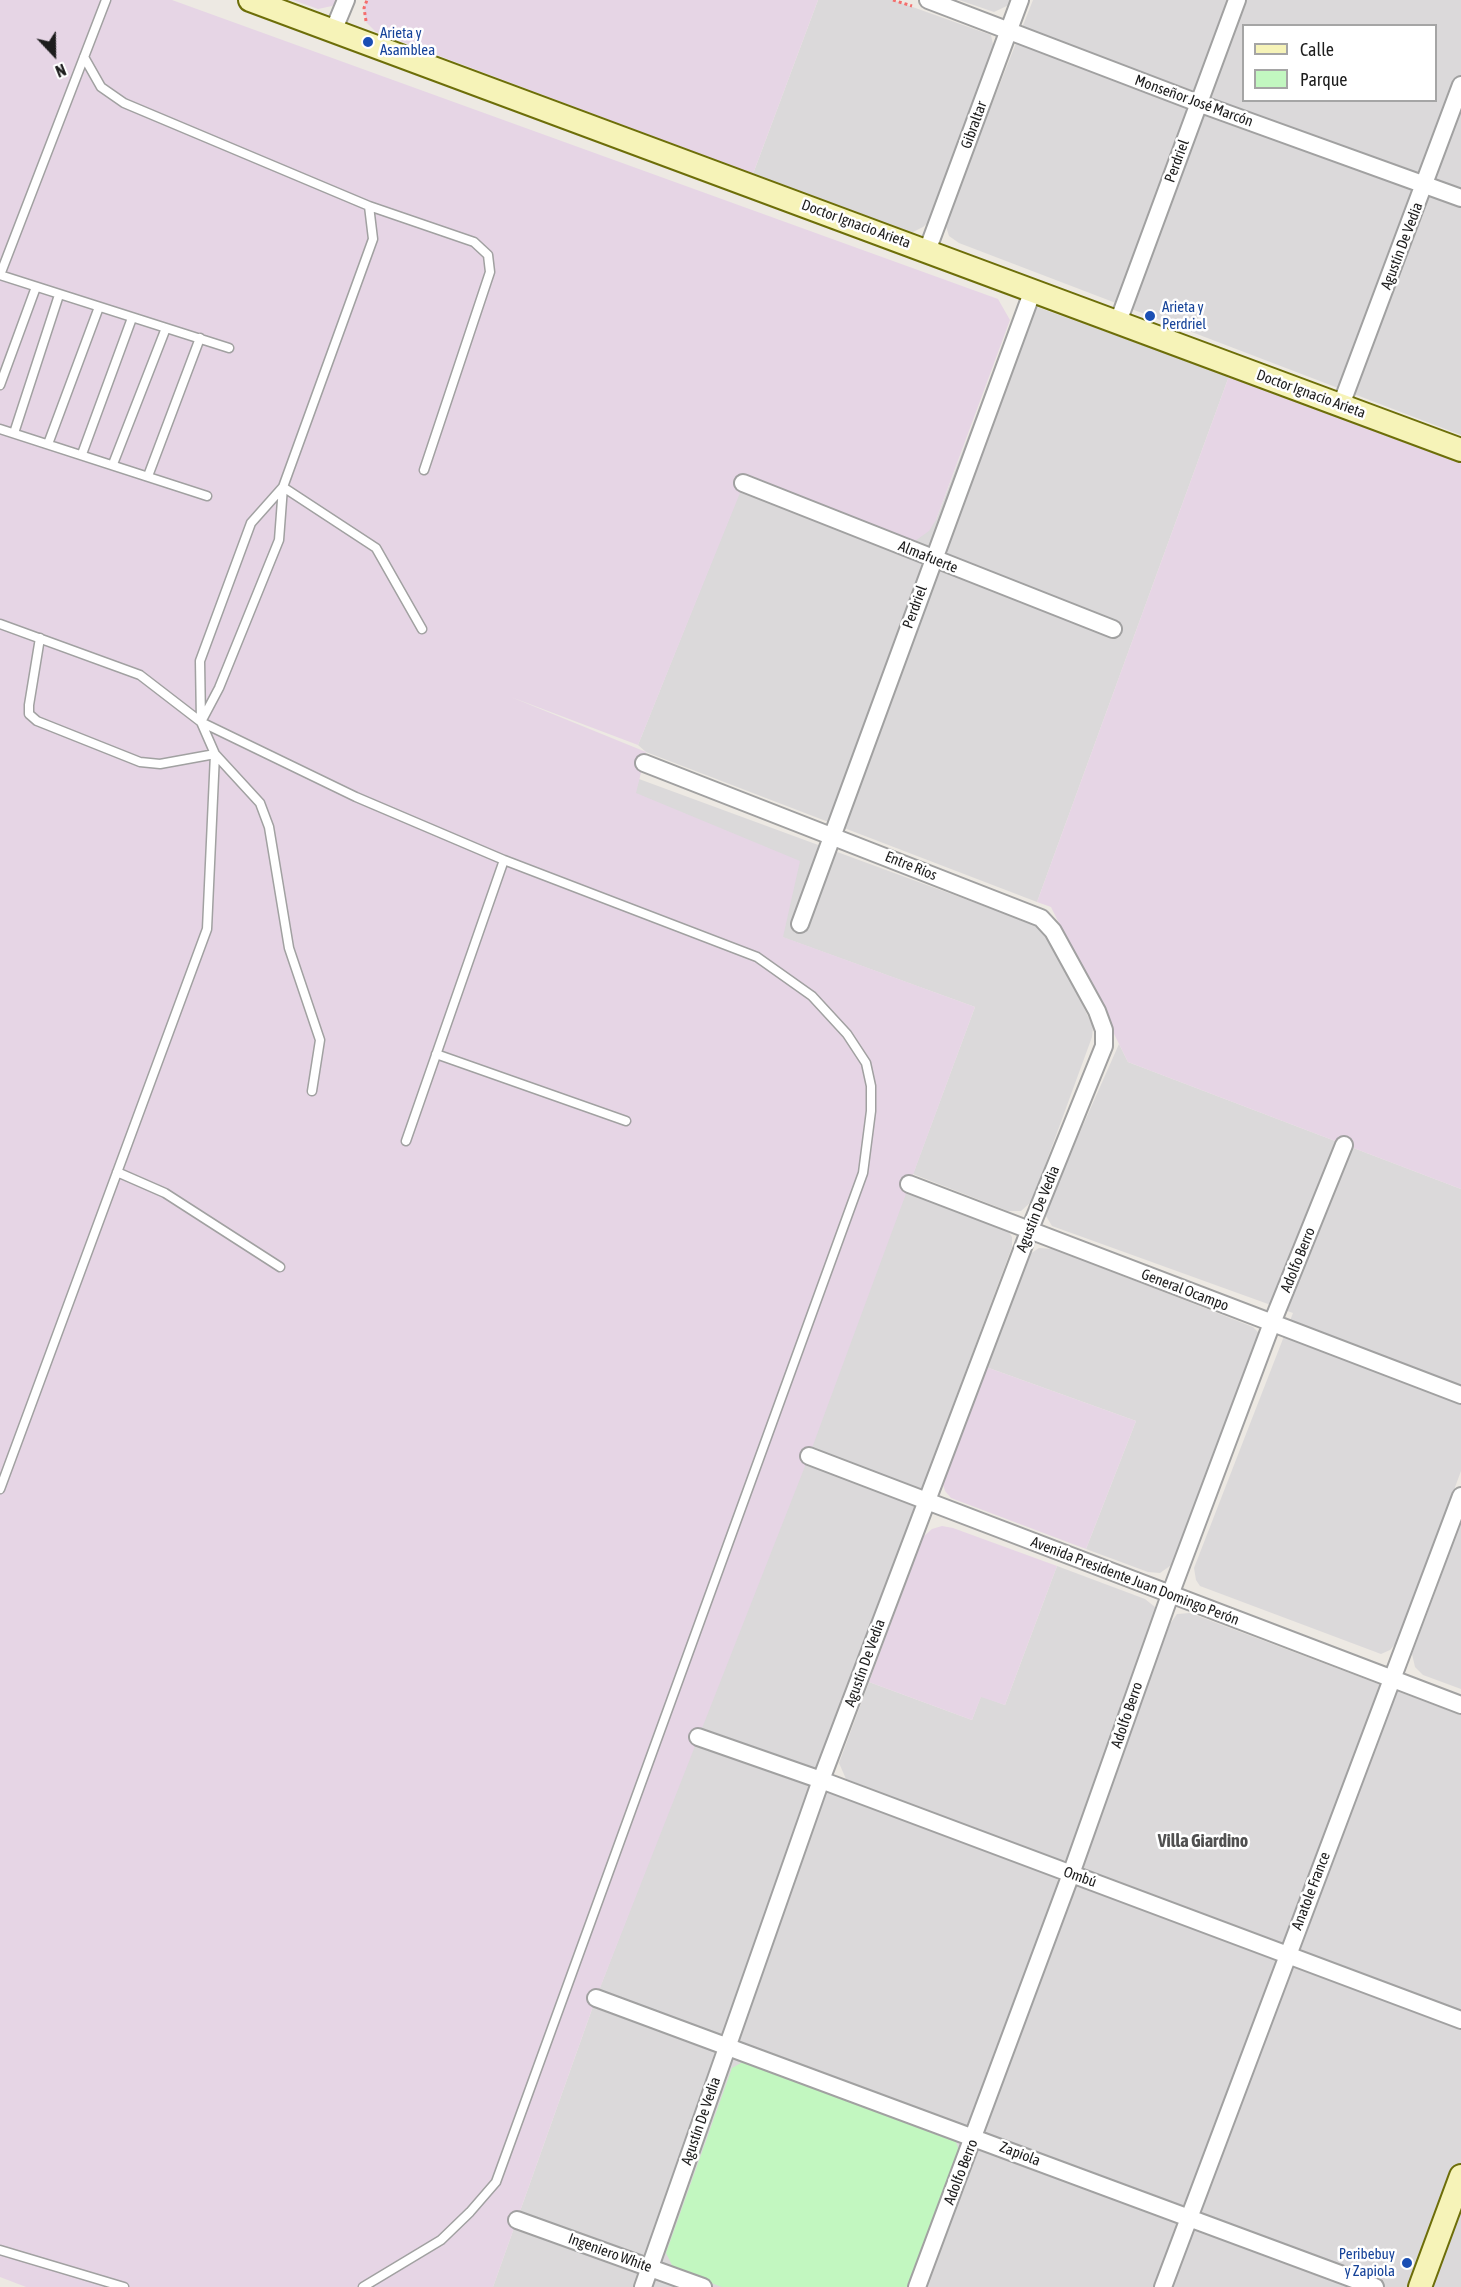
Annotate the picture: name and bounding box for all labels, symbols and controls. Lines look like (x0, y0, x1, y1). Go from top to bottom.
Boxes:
north arrow (24, 24, 84, 84)
place label: Arieta y Asamblea (380, 24, 435, 59)
legend (1242, 24, 1437, 102)
marker: Arieta y Asamblea (361, 35, 375, 49)
text: Calle (1300, 39, 1334, 60)
text: N (53, 61, 69, 81)
text: Parque (1300, 69, 1348, 90)
street label: Monseñor José Marcón (1132, 71, 1256, 131)
street label: Gibraltar (957, 99, 991, 151)
street label: Perdriel (1161, 137, 1193, 185)
street label: Doctor Ignacio Arieta (799, 196, 913, 252)
street label: Agustín De Vedia (1377, 200, 1427, 292)
place label: Arieta y Perdriel (1162, 298, 1206, 333)
marker: Arieta y Perdriel (1143, 309, 1157, 323)
street label: Doctor Ignacio Arieta (1254, 366, 1368, 422)
street label: Almafuerte (896, 537, 960, 577)
street label: Perdriel (899, 583, 931, 631)
street label: Entre Ríos (882, 847, 940, 885)
street label: Agustín De Vedia (1012, 1163, 1064, 1255)
street label: Adolfo Berro (1277, 1225, 1319, 1295)
street label: General Ocampo (1139, 1265, 1231, 1315)
street label: Avenida Presidente Juan Domingo Perón (1028, 1533, 1242, 1629)
street label: Agustín De Vedia (841, 1617, 889, 1709)
street label: Adolfo Berro (1107, 1680, 1147, 1750)
district label: Villa Giardino (1158, 1830, 1248, 1852)
street label: Anatole France (1288, 1850, 1334, 1932)
street label: Ombú (1061, 1863, 1099, 1891)
street label: Agustín De Vedia (678, 2075, 724, 2167)
street label: Adolfo Berro (940, 2137, 982, 2207)
street label: Zapiola (997, 2138, 1043, 2170)
street label: Ingeniero White (566, 2230, 654, 2276)
place label: Peribebuy y Zapiola (1339, 2245, 1395, 2280)
marker: Peribebuy y Zapiola (1400, 2256, 1414, 2270)

